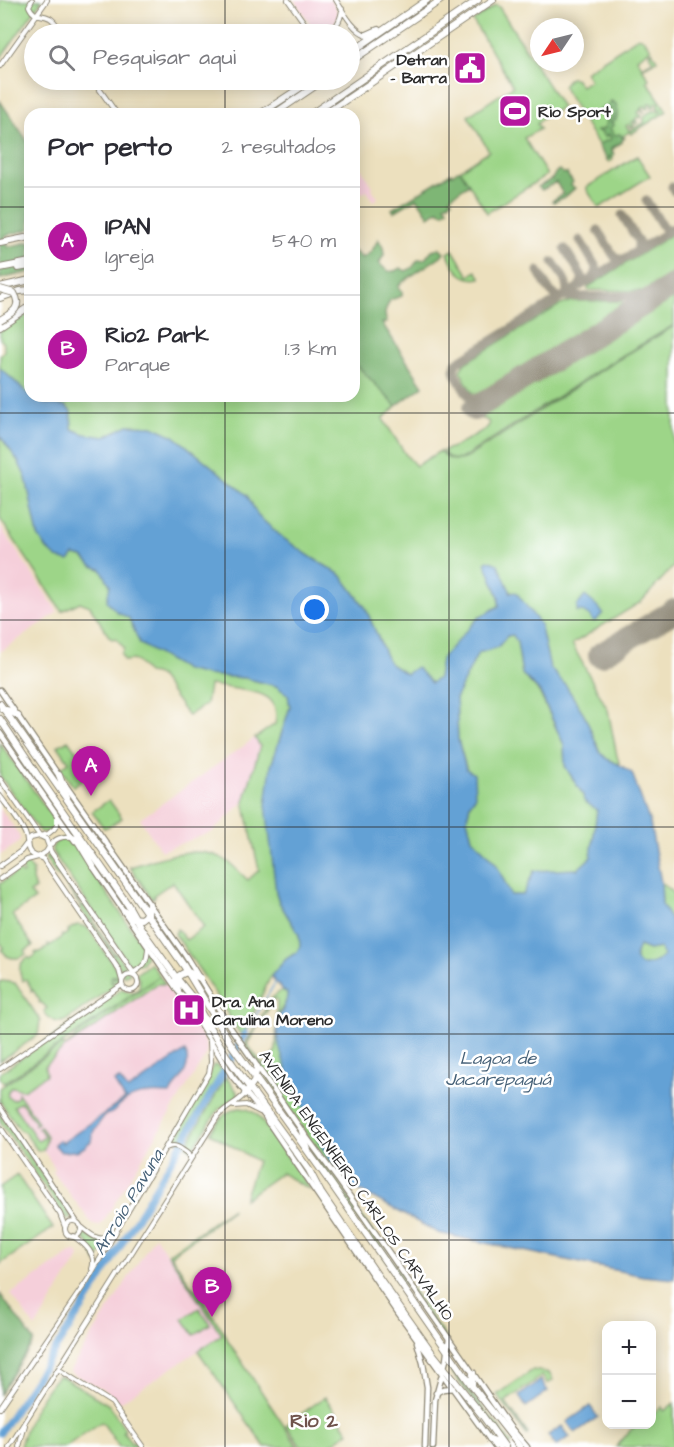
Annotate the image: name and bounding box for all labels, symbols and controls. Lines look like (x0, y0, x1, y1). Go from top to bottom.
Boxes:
north arrow (530, 18, 584, 72)
search box (24, 24, 360, 90)
icon: search (45, 41, 78, 74)
text: Pesquisar aqui (93, 42, 236, 73)
place label: Detran - Barra (390, 49, 448, 89)
public building icon: Detran - Barra (452, 50, 488, 86)
sports icon: Rio Sport (497, 93, 533, 129)
place label: Rio Sport (538, 101, 611, 123)
text: Por perto (48, 129, 172, 165)
text: 2 resultados (222, 133, 336, 161)
text: IPAN (105, 212, 150, 243)
text: A (61, 227, 74, 255)
text: 540 m (272, 227, 336, 255)
text: Igreja (105, 243, 154, 271)
text: Rio2 Park (105, 320, 209, 351)
text: B (60, 335, 75, 363)
text: 1.3 km (285, 335, 336, 363)
text: Parque (105, 351, 170, 379)
your location (300, 595, 329, 624)
pin: A (72, 746, 110, 796)
place label: Dra. Ana Carulina Moreno (212, 991, 334, 1031)
hospital icon: Dra. Ana Carulina Moreno (171, 992, 207, 1028)
street label: AVENIDA ENGENHEIRO CARLOS CARVALHO (254, 1046, 459, 1325)
water label: Lagoa de Jacarepaguá (445, 1046, 552, 1093)
water label: Arroio Pavuna (87, 1144, 170, 1260)
pin: B (192, 1268, 232, 1317)
map controls (602, 1321, 656, 1429)
button: + (602, 1321, 656, 1375)
button: − (602, 1375, 656, 1429)
district label: Rio 2 (290, 1407, 339, 1435)

